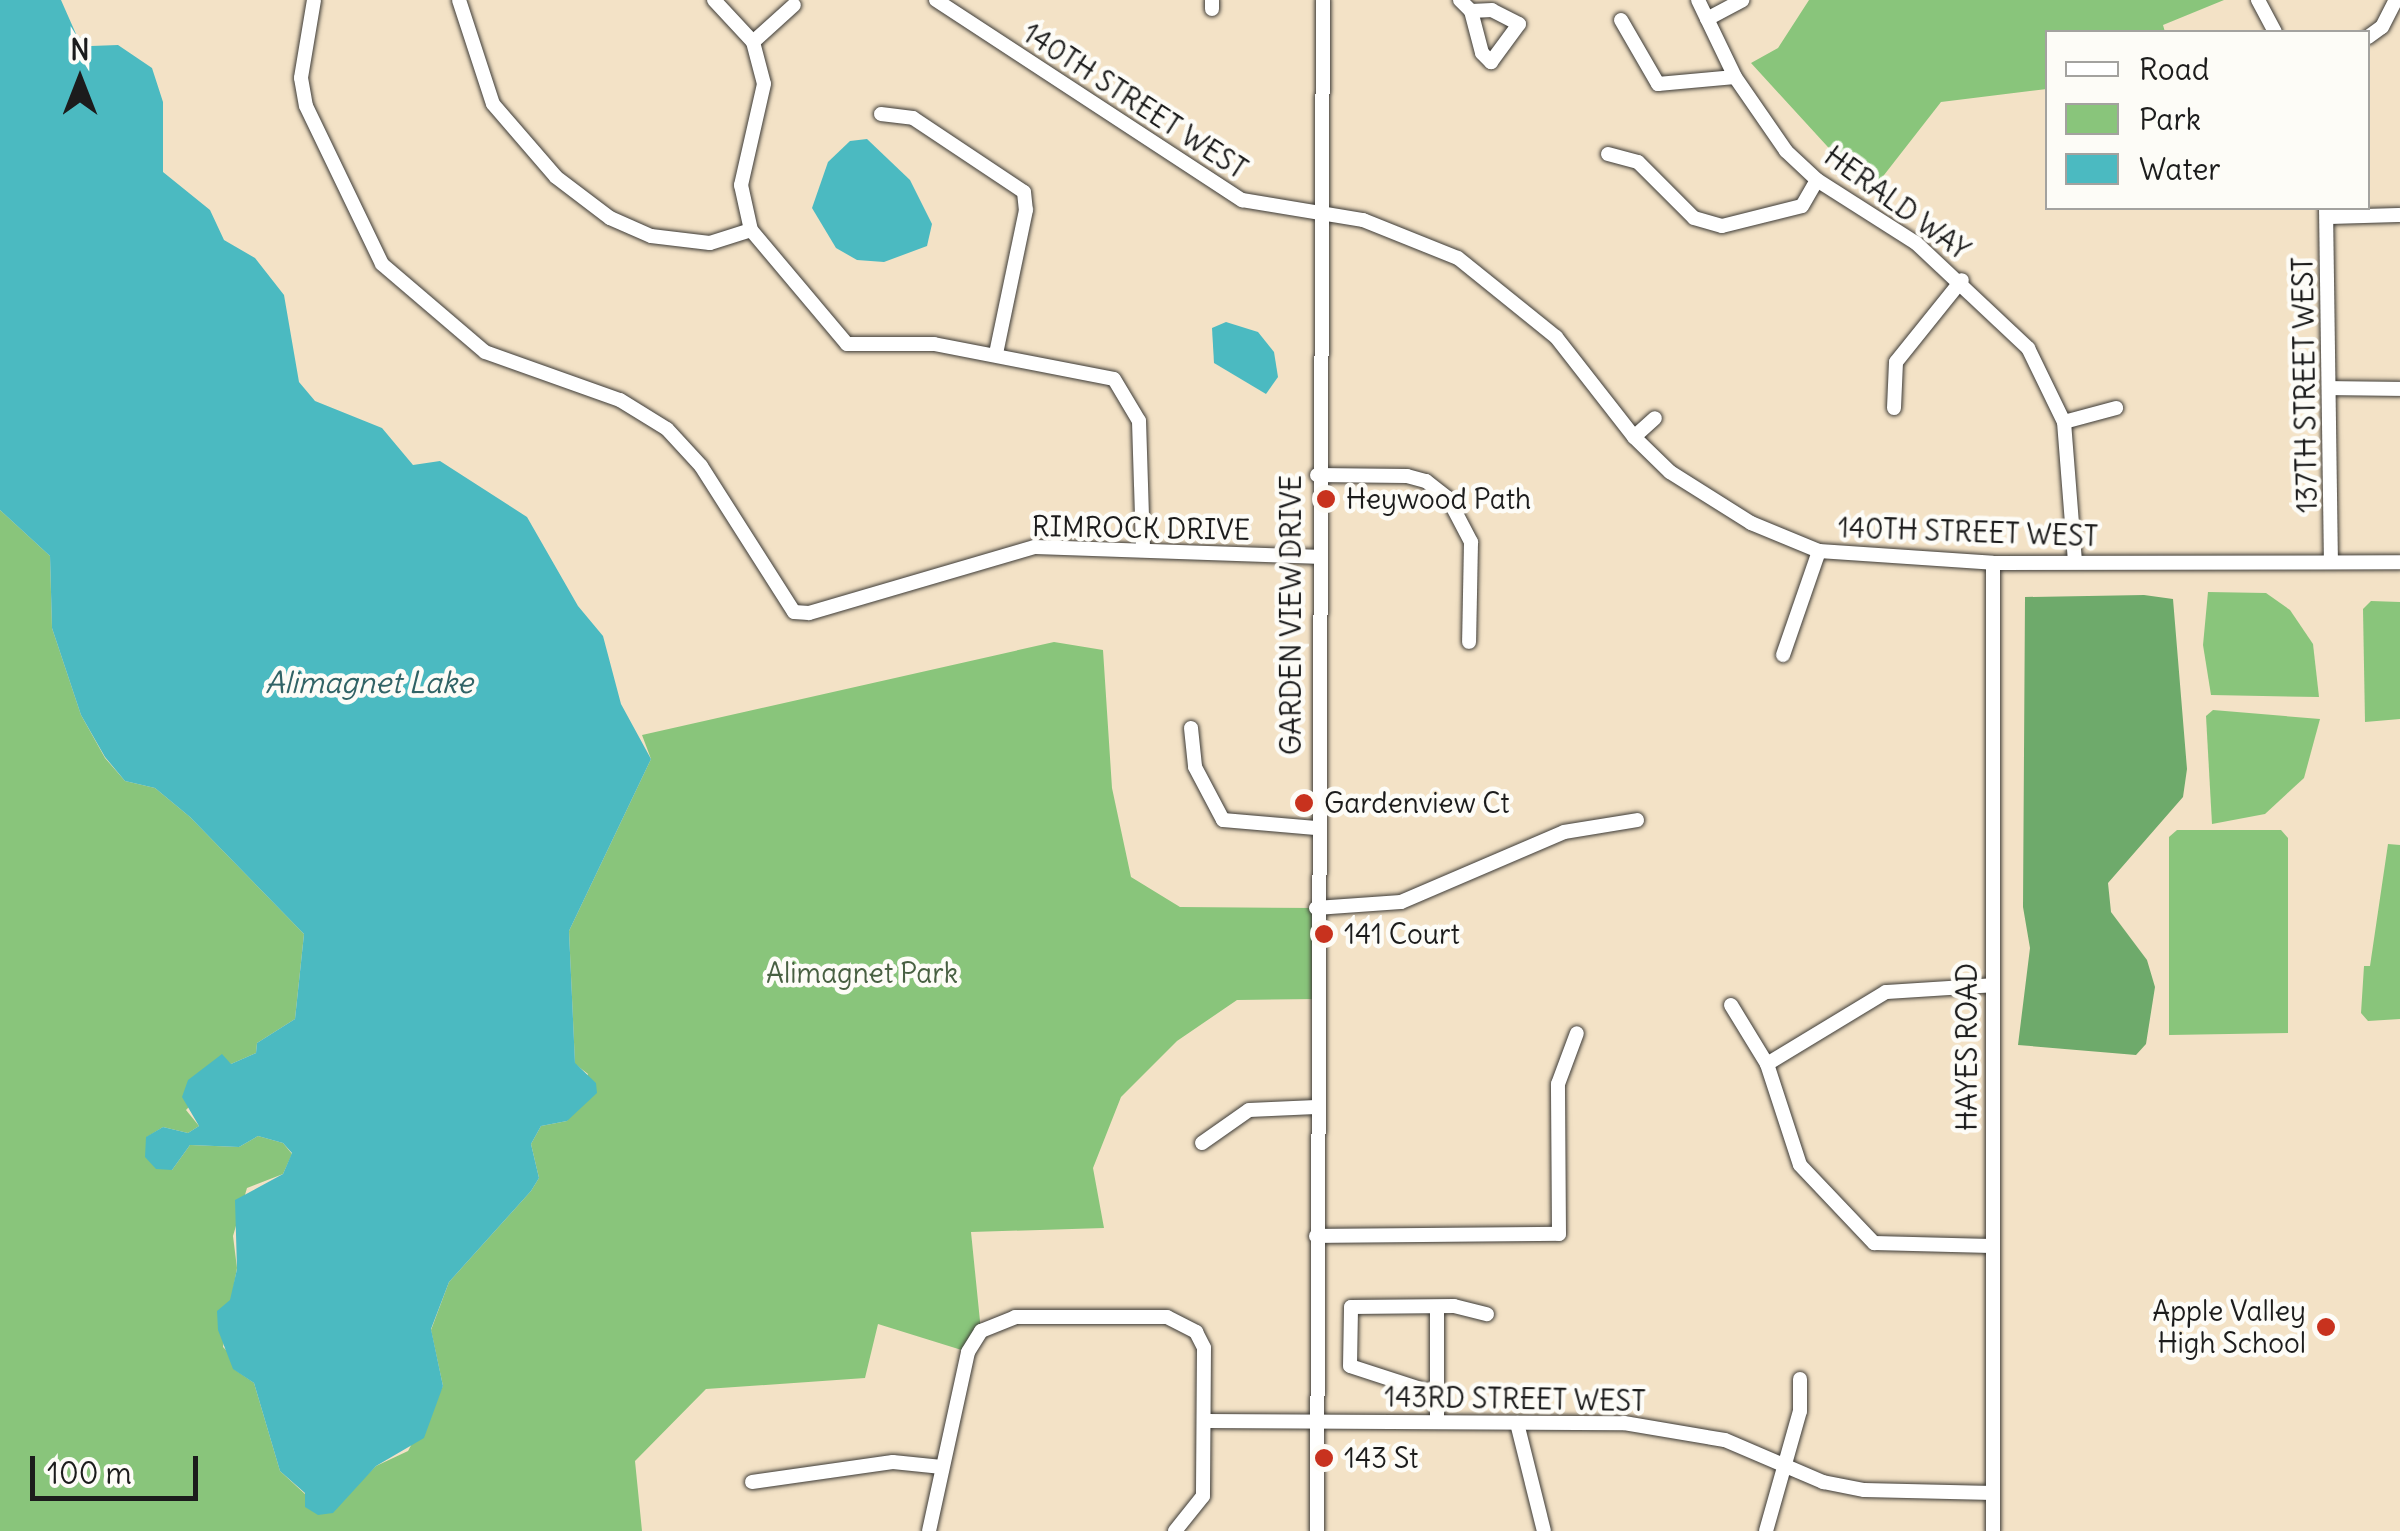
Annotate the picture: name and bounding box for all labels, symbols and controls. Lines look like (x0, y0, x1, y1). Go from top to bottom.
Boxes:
street label: 140TH STREET WEST (1017, 16, 1253, 186)
north arrow (30, 30, 130, 130)
legend (2045, 30, 2370, 210)
text: N (70, 32, 90, 68)
text: Road (2139, 50, 2209, 88)
text: Park (2139, 100, 2201, 138)
street label: HERALD WAY (1818, 139, 1976, 267)
text: Water (2139, 150, 2221, 188)
street label: 137TH STREET WEST (2286, 257, 2324, 513)
street label: GARDEN VIEW DRIVE (1274, 475, 1308, 755)
place label: Heywood Path (1346, 482, 1531, 516)
marker: Heywood Path (1315, 488, 1337, 510)
street label: RIMROCK DRIVE (1032, 509, 1250, 547)
street label: 140TH STREET WEST (1837, 511, 2099, 553)
water label: Alimagnet Lake (265, 664, 473, 700)
place label: Gardenview Ct (1324, 786, 1510, 820)
marker: Gardenview Ct (1293, 792, 1315, 814)
place label: 141 Court (1344, 917, 1460, 951)
marker: 141 Court (1313, 923, 1335, 945)
park label: Alimagnet Park (766, 956, 958, 990)
street label: HAYES ROAD (1950, 963, 1984, 1131)
place label: Apple Valley High School (2152, 1294, 2306, 1360)
marker: Apple Valley High School (2315, 1316, 2337, 1338)
street label: 143RD STREET WEST (1384, 1380, 1646, 1418)
scale bar (35, 1436, 202, 1498)
place label: 143 St (1344, 1441, 1418, 1475)
marker: 143 St (1313, 1447, 1335, 1469)
text: 100 m (47, 1454, 132, 1492)

